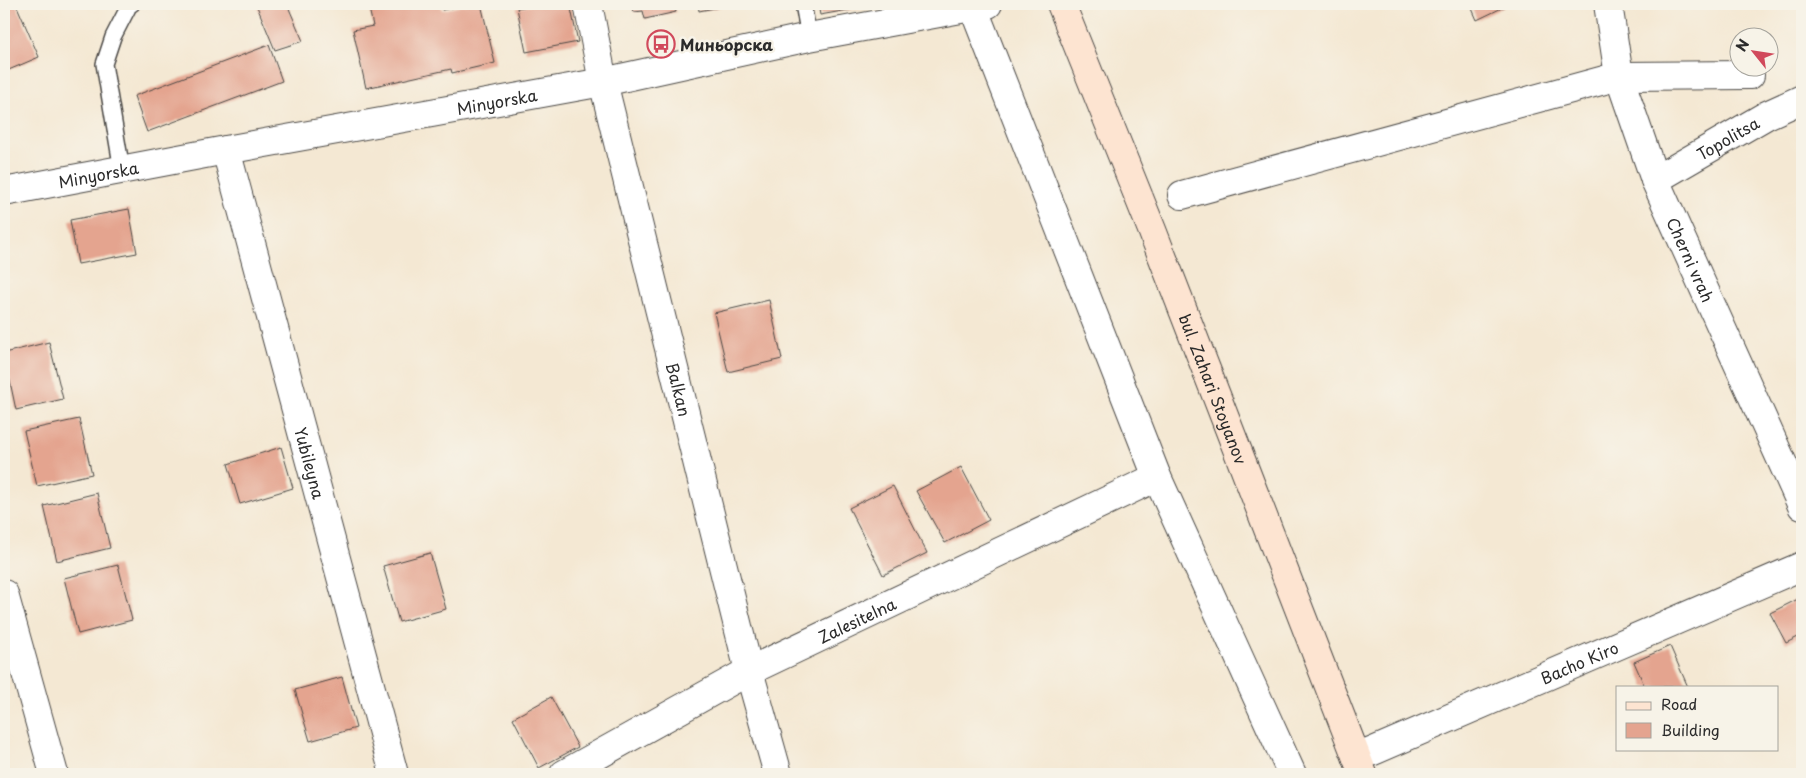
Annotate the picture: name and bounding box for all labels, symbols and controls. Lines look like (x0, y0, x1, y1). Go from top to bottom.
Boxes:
north arrow (1728, 28, 1778, 78)
bus stop icon: Миньорска (646, 29, 676, 59)
place label: Миньорска (680, 32, 773, 56)
text: N (1730, 35, 1754, 55)
street label: Minyorska (455, 82, 539, 120)
street label: Topolitsa (1692, 110, 1763, 165)
street label: Minyorska (56, 155, 141, 194)
street label: Cherni vrah (1661, 213, 1720, 306)
street label: bul. Zahari Stoyanov (1174, 310, 1254, 467)
street label: Balkan (661, 360, 697, 419)
street label: Yubileyna (289, 424, 331, 501)
street label: Zalesitelna (814, 591, 900, 649)
street label: Bacho Kiro (1537, 635, 1622, 689)
legend (1616, 686, 1778, 750)
text: Road (1661, 692, 1697, 715)
text: Building (1661, 718, 1720, 741)

